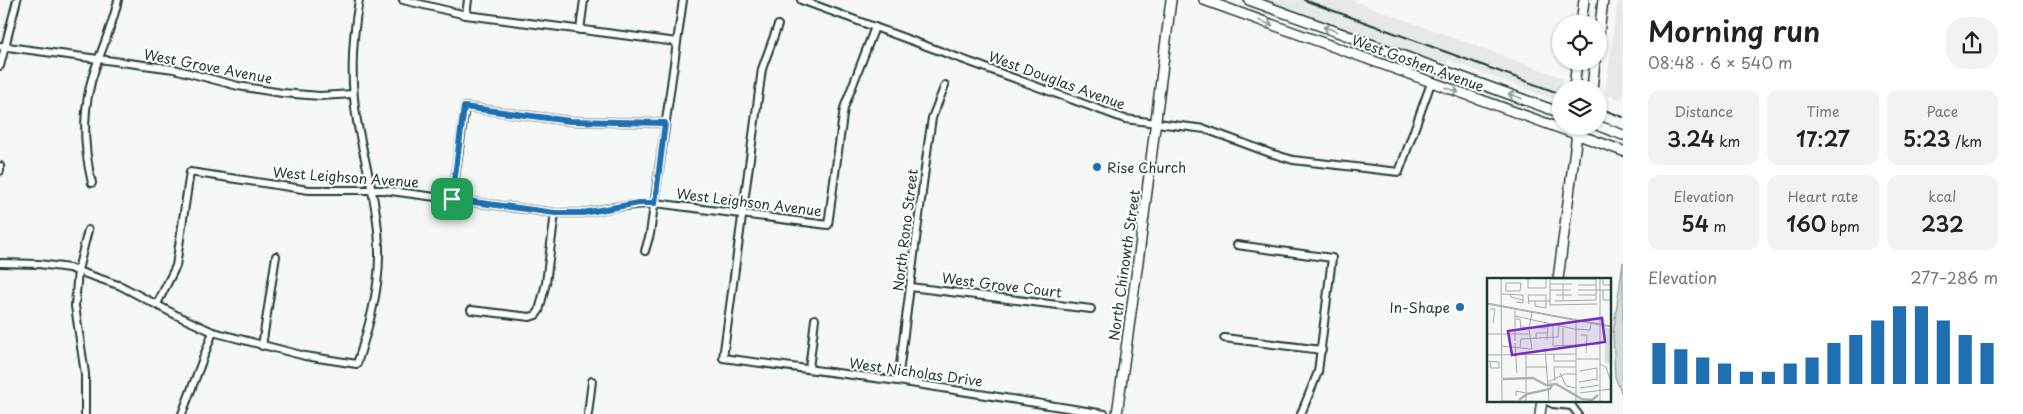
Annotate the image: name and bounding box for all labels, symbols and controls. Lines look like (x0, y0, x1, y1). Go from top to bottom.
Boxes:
text: Morning run (1648, 9, 1820, 52)
map controls (1552, 15, 1607, 135)
button: locate (1552, 15, 1607, 70)
button: share (1946, 17, 1998, 69)
one-way arrow (1258, 19, 1273, 28)
one-way arrow (1322, 24, 1338, 33)
street label: West Goshen Avenue (1349, 29, 1488, 97)
street label: West Grove Avenue (142, 43, 274, 89)
street label: West Douglas Avenue (986, 45, 1129, 115)
text: 08:48 · 6 × 540 m (1648, 50, 1793, 74)
button: layers (1552, 80, 1607, 135)
one-way arrow (1443, 86, 1459, 95)
one-way arrow (1508, 91, 1524, 100)
text: Distance (1674, 101, 1733, 122)
text: Time (1806, 101, 1840, 122)
text: Pace (1927, 101, 1958, 122)
text: 3.24 (1667, 122, 1715, 154)
text: 17:27 (1796, 122, 1850, 154)
text: 5:23 (1903, 122, 1951, 154)
text: km (1715, 131, 1740, 152)
text: /km (1951, 131, 1982, 152)
place label: Rise Church (1107, 157, 1186, 178)
street label: West Leighson Avenue (272, 161, 420, 193)
marker: Rise Church (1091, 161, 1103, 173)
street label: North Rono Street (887, 167, 923, 292)
pin (431, 178, 473, 220)
street label: West Leighson Avenue (675, 183, 823, 221)
icon: arrive (438, 185, 466, 213)
text: Elevation (1673, 186, 1734, 207)
text: Heart rate (1788, 186, 1858, 207)
text: kcal (1928, 186, 1956, 207)
street label: North Chinowth Street (1103, 188, 1145, 342)
text: 54 (1681, 207, 1709, 239)
text: 160 (1786, 207, 1826, 239)
text: 232 (1921, 207, 1964, 239)
text: m (1709, 216, 1726, 237)
text: bpm (1826, 216, 1860, 237)
text: Elevation (1648, 265, 1717, 289)
text: 277–286 m (1910, 265, 1998, 289)
street label: West Grove Court (941, 267, 1064, 303)
inset map (1487, 278, 1610, 402)
place label: In-Shape (1389, 297, 1450, 318)
marker: In-Shape (1454, 301, 1466, 313)
street label: West Nicholas Drive (848, 352, 984, 392)

